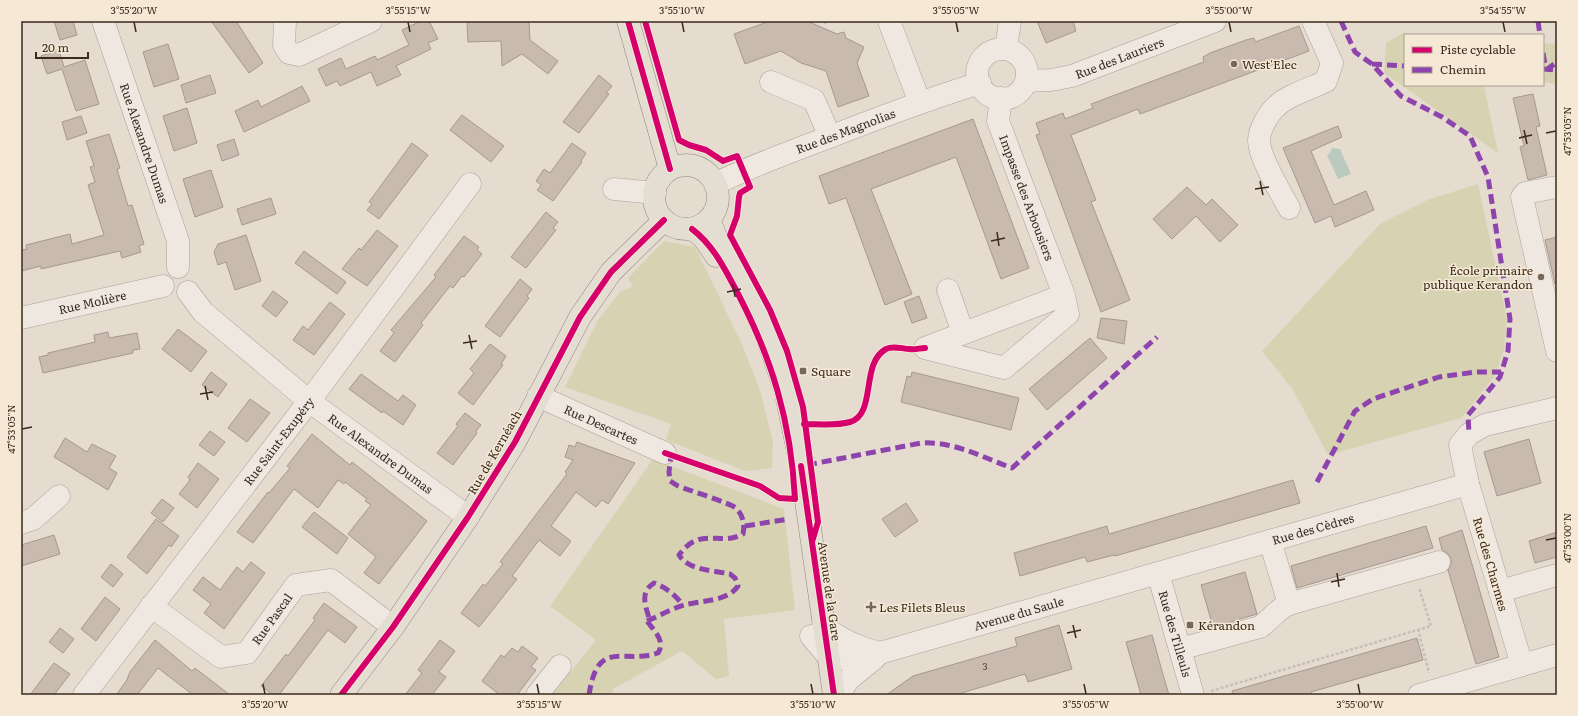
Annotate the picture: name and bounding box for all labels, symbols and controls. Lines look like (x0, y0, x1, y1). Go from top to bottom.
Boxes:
text: 3°55'20"W (111, 2, 158, 17)
text: 3°55'15"W (385, 2, 431, 17)
text: 3°55'10"W (659, 2, 705, 17)
text: 3°55'05"W (933, 2, 980, 17)
text: 3°55'00"W (1205, 2, 1253, 17)
text: 3°54'55"W (1480, 2, 1526, 17)
street label: Rue des Lauriers (1072, 32, 1167, 83)
scale bar (36, 34, 88, 60)
legend (1404, 34, 1544, 86)
text: 20 m (42, 38, 69, 56)
text: Piste cyclable (1440, 40, 1516, 58)
place label: West'Elec (1242, 55, 1297, 73)
marker: West'Elec (1229, 59, 1239, 69)
text: Chemin (1440, 60, 1486, 78)
street label: Rue Alexandre Dumas (116, 80, 174, 206)
street label: Rue des Magnolias (793, 104, 898, 158)
text: 47°53'05"N (1559, 106, 1574, 156)
street label: Impasse des Arbousiers (995, 132, 1059, 264)
place label: École primaire publique Kerandon (1423, 261, 1533, 293)
marker: École primaire publique Kerandon (1536, 272, 1546, 282)
street label: Rue Molière (57, 286, 128, 318)
place label: Square (811, 362, 851, 380)
marker: Square (798, 366, 808, 376)
street label: Rue Saint-Exupéry (239, 393, 318, 489)
street label: Rue Descartes (561, 400, 641, 449)
text: 47°53'05"N (3, 404, 18, 454)
street label: Rue de Kernéach (462, 406, 526, 498)
street label: Rue Alexandre Dumas (324, 409, 437, 498)
street label: Rue des Cèdres (1270, 508, 1356, 549)
text: 47°53'00"N (1559, 513, 1574, 563)
street label: Rue des Charmes (1469, 515, 1513, 614)
street label: Avenue de la Gare (814, 540, 846, 642)
street label: Rue des Tilleuls (1154, 588, 1197, 680)
street label: Rue Pascal (247, 589, 296, 648)
street label: Avenue du Saule (972, 592, 1066, 635)
place label: Les Filets Bleus (879, 598, 966, 616)
marker: Les Filets Bleus (866, 602, 876, 612)
place label: Kérandon (1198, 616, 1255, 634)
marker: Kérandon (1185, 620, 1195, 630)
house number: 3 (982, 658, 988, 673)
text: 3°55'20"W (242, 696, 289, 711)
text: 3°55'15"W (516, 696, 562, 711)
text: 3°55'10"W (790, 696, 836, 711)
text: 3°55'05"W (1063, 696, 1110, 711)
text: 3°55'00"W (1336, 696, 1384, 711)

